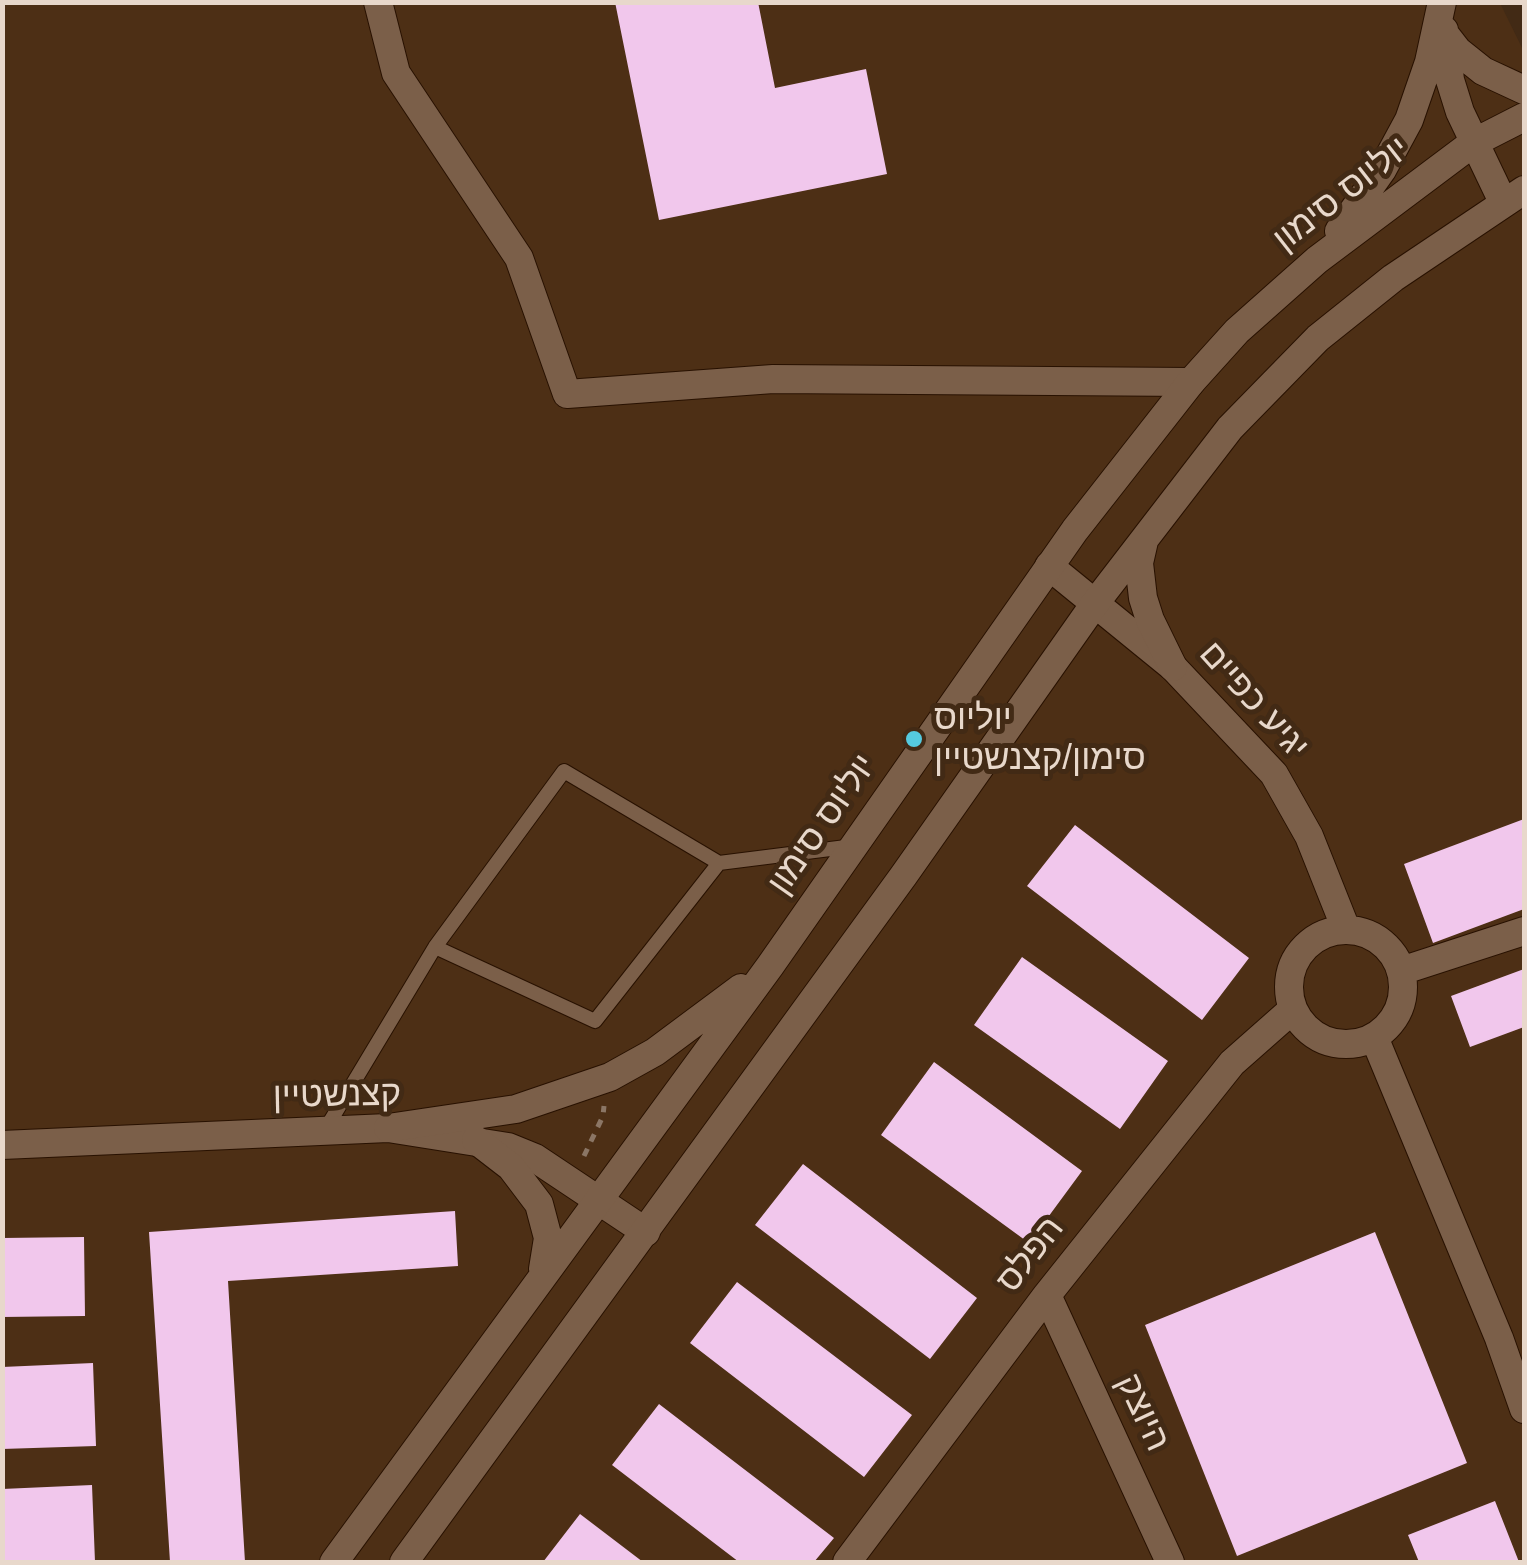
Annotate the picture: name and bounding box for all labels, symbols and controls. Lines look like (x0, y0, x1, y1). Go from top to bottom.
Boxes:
street label: יוליוס סימון (1266, 129, 1418, 261)
street label: יגיע כפיים (1189, 634, 1317, 768)
place label: יוליוס סימון/קצנשטיין (934, 698, 1146, 780)
marker: יוליוס סימון/קצנשטיין (903, 728, 925, 750)
street label: יוליוס סימון (760, 747, 886, 903)
street label: קצנשטיין (272, 1074, 402, 1118)
street label: הפלס (988, 1209, 1074, 1301)
street label: היוצק (1106, 1368, 1178, 1458)

